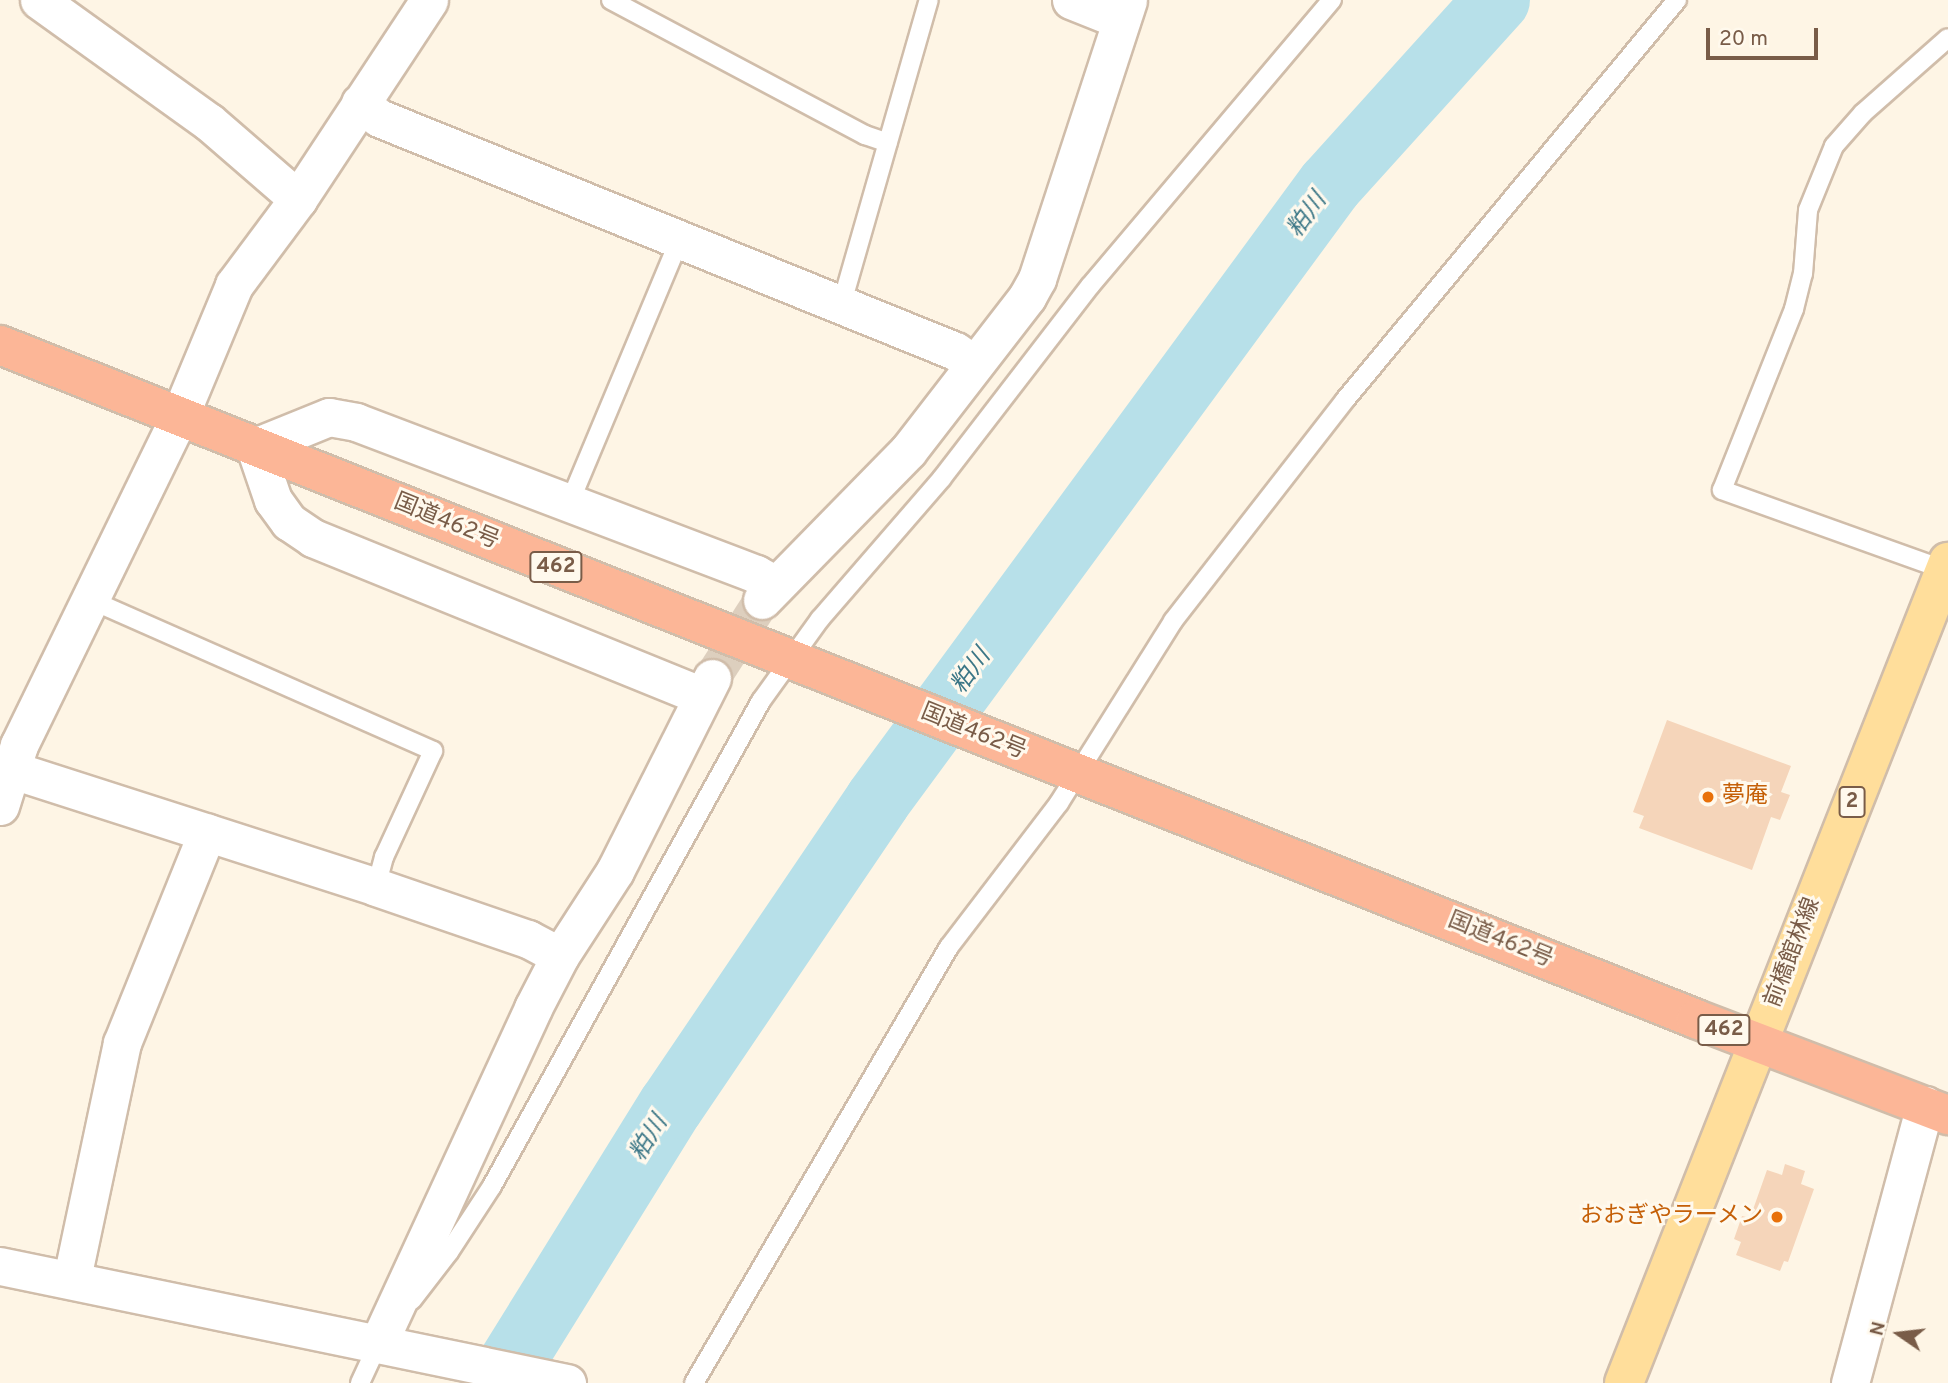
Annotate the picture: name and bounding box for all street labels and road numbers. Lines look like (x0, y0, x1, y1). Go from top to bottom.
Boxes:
street label: 国道462号 (389, 489, 503, 557)
road number: 462 (528, 550, 584, 584)
street label: 国道462号 (916, 699, 1030, 767)
road number: 2 (1838, 784, 1866, 820)
street label: 前橋館林線 (1761, 894, 1827, 1012)
street label: 国道462号 (1443, 907, 1557, 975)
road number: 462 (1696, 1012, 1752, 1048)

